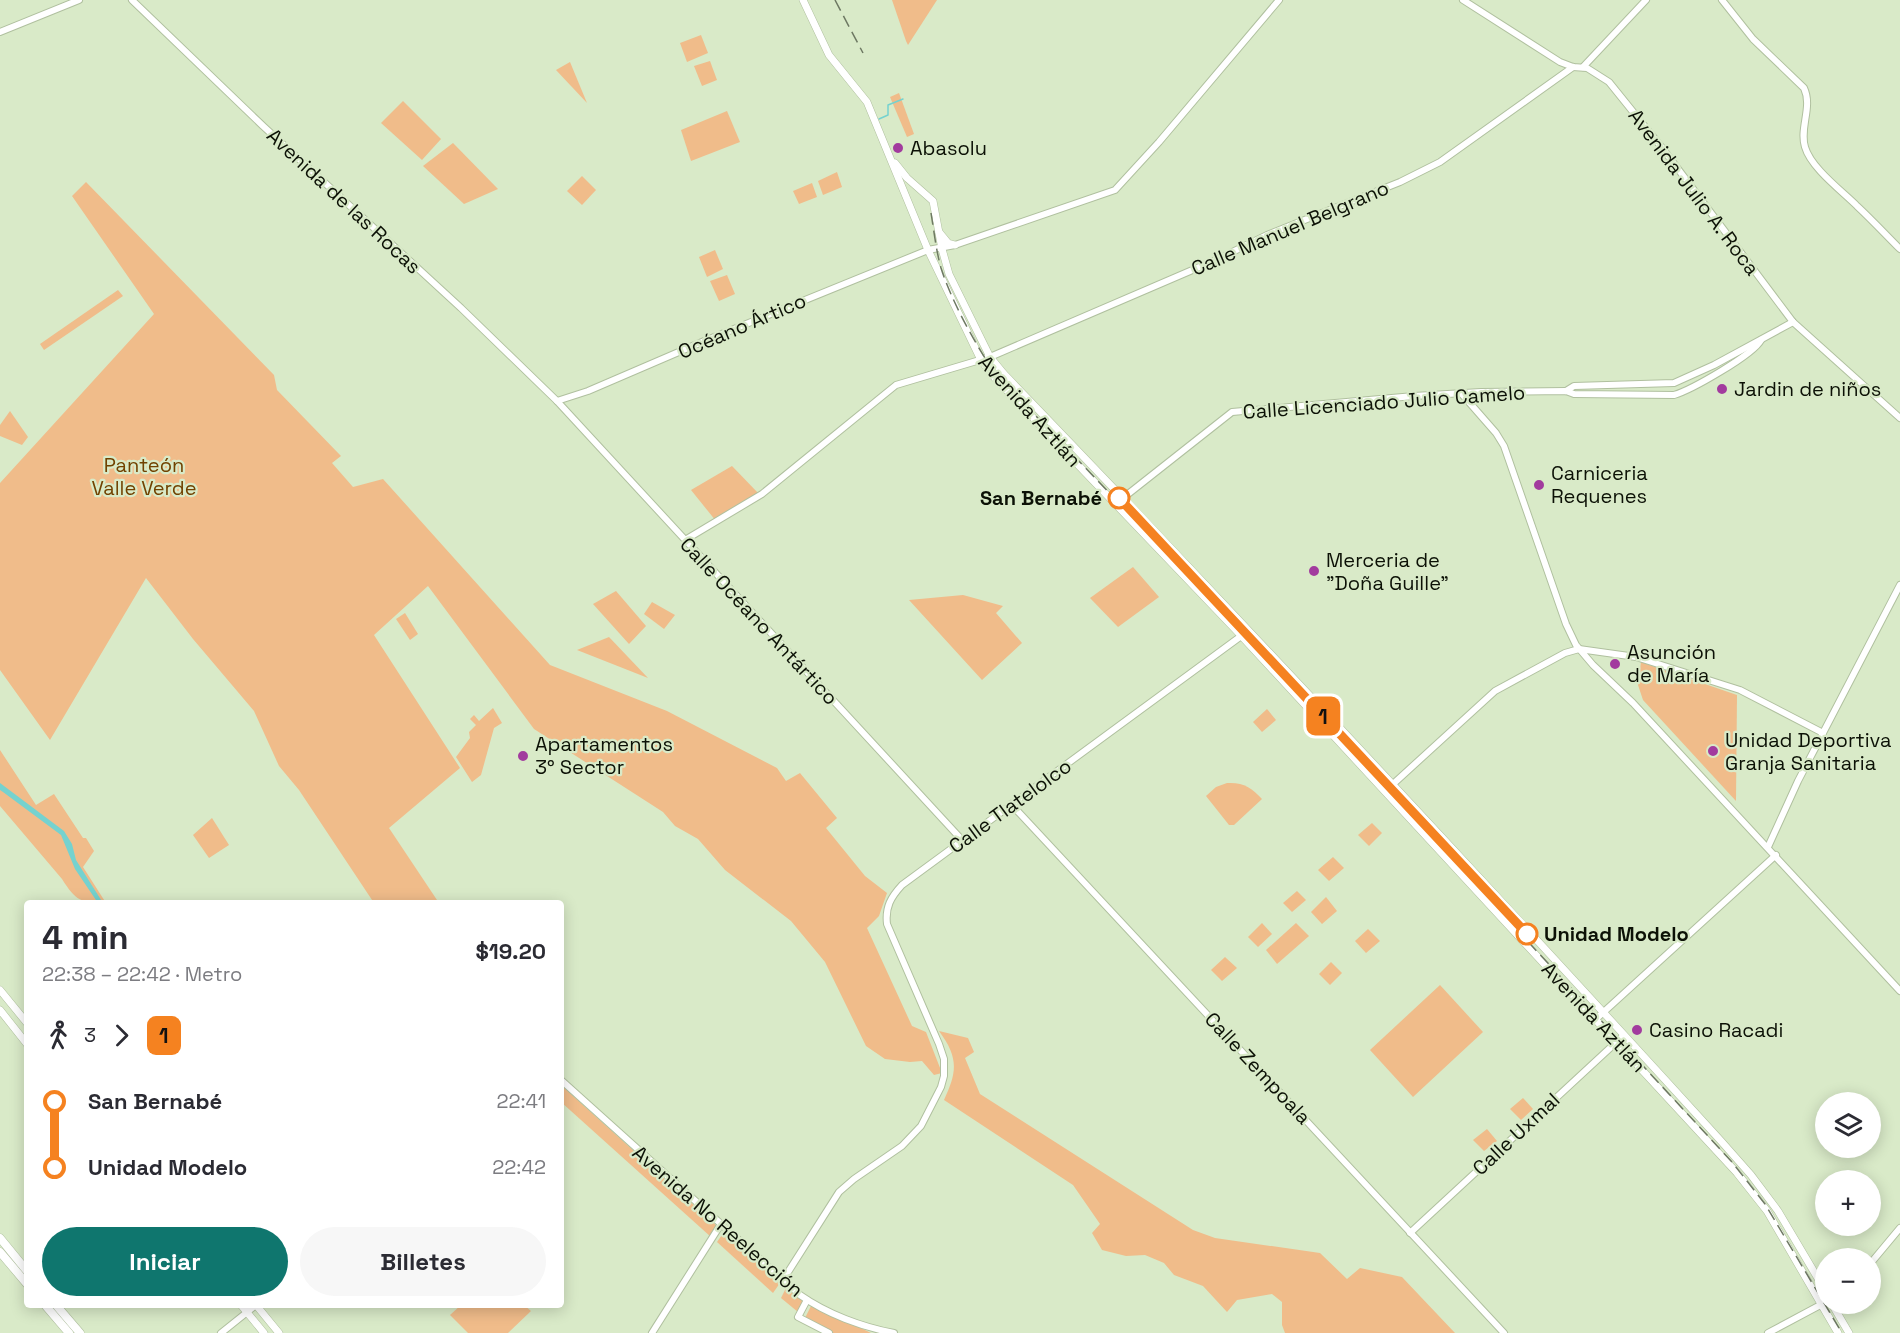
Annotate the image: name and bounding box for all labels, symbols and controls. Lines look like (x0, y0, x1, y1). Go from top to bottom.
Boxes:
street label: Avenida Julio A. Roca (1623, 103, 1765, 281)
street label: Avenida de las Rocas (261, 123, 427, 279)
place label: Abasolu (910, 135, 987, 161)
marker: Abasolu (891, 141, 905, 155)
street label: Calle Manuel Belgrano (1187, 175, 1393, 281)
street label: Océano Ártico (674, 287, 810, 365)
street label: Avenida Aztlán (973, 350, 1087, 472)
place label: Jardin de niños (1734, 376, 1881, 402)
street label: Calle Licenciado Julio Camelo (1242, 379, 1526, 425)
marker: Jardin de niños (1715, 382, 1729, 396)
park label: Panteón Valle Verde (91, 452, 197, 501)
place label: Carniceria Requenes (1551, 460, 1648, 509)
marker: Carniceria Requenes (1532, 478, 1546, 492)
place label: San Bernabé (980, 485, 1102, 511)
marker: San Bernabé (1108, 487, 1130, 509)
street label: Calle Océano Antártico (674, 532, 844, 710)
place label: Merceria de "Doña Guille" (1326, 547, 1449, 596)
marker: Merceria de "Doña Guille" (1307, 564, 1321, 578)
place label: Asunción de María (1627, 639, 1716, 688)
marker: Asunción de María (1608, 657, 1622, 671)
line badge: 1 (1304, 696, 1342, 736)
text: 1 (1318, 703, 1328, 730)
place label: Unidad Deportiva Granja Sanitaria (1725, 727, 1892, 776)
place label: Apartamentos 3° Sector (535, 731, 673, 780)
marker: Unidad Deportiva Granja Sanitaria (1706, 744, 1720, 758)
marker: Apartamentos 3° Sector (516, 749, 530, 763)
street label: Calle Tlatelolco (944, 753, 1076, 859)
text: 4 min (42, 917, 129, 959)
place label: Unidad Modelo (1544, 921, 1689, 947)
marker: Unidad Modelo (1516, 923, 1538, 945)
text: $19.20 (475, 937, 546, 965)
street label: Avenida Aztlán (1536, 956, 1652, 1078)
text: 22:38 – 22:42 · Metro (42, 961, 242, 987)
street label: Calle Zempoala (1199, 1006, 1317, 1130)
place label: Casino Racadi (1649, 1017, 1783, 1043)
icon: walk (42, 1019, 75, 1052)
icon: forward (105, 1019, 138, 1052)
text: 3 (84, 1022, 96, 1048)
text: 1 (159, 1022, 169, 1049)
marker: Casino Racadi (1630, 1023, 1644, 1037)
text: San Bernabé (88, 1087, 222, 1115)
street label: Calle Uxmal (1467, 1087, 1565, 1181)
text: 22:41 (496, 1088, 546, 1114)
map controls (1815, 1092, 1881, 1314)
button: layers (1815, 1092, 1881, 1158)
street label: Avenida No Reelección (627, 1140, 809, 1302)
text: Unidad Modelo (88, 1153, 247, 1181)
text: 22:42 (492, 1154, 546, 1180)
button: + (1815, 1170, 1881, 1236)
button: Iniciar (42, 1227, 288, 1296)
button: Billetes (300, 1227, 546, 1296)
button: − (1815, 1248, 1881, 1314)

